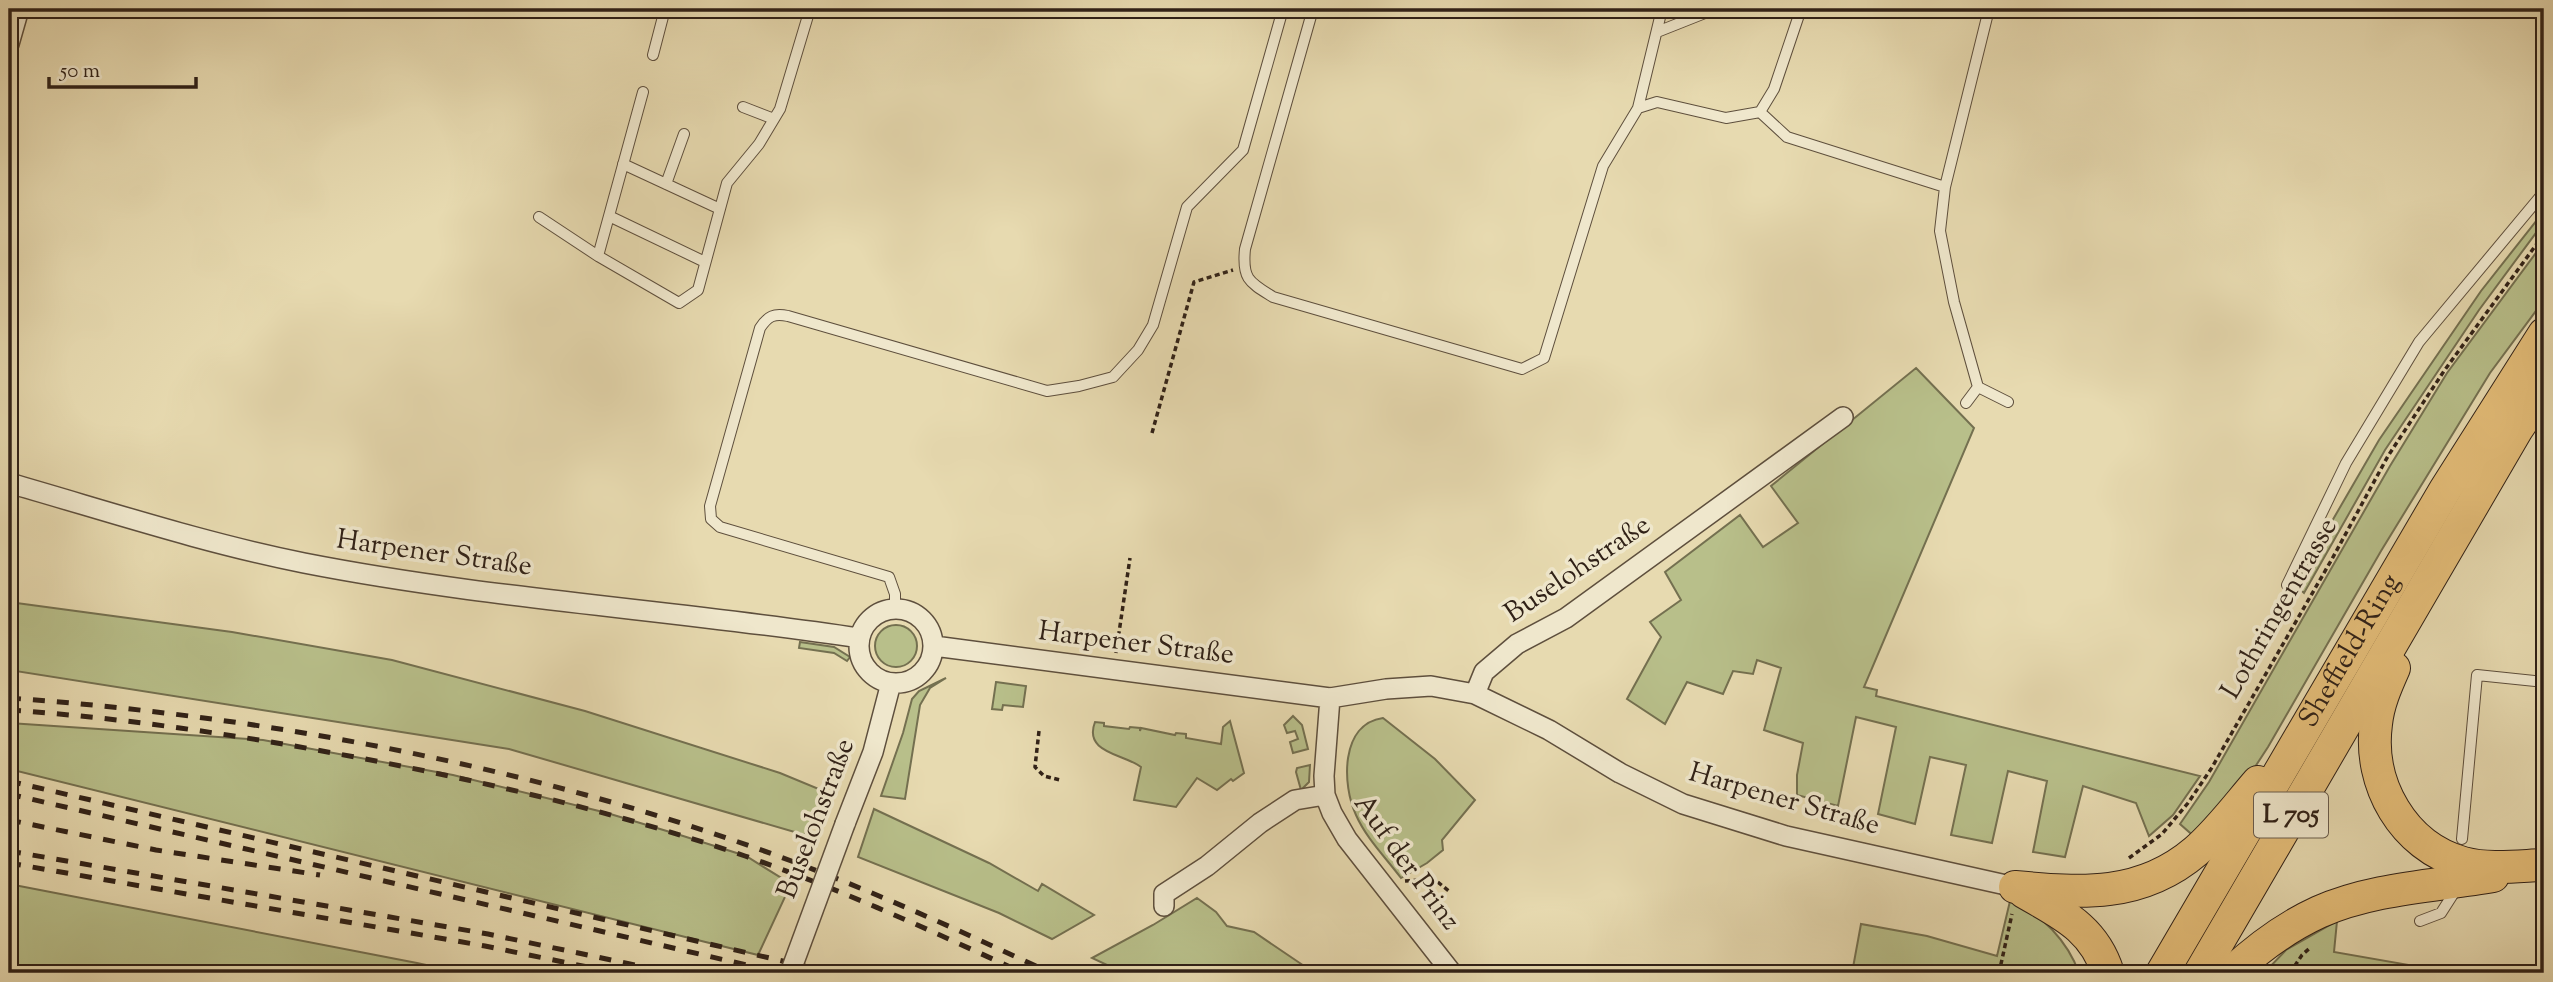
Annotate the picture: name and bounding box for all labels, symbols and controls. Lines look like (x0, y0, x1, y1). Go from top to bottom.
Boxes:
scale bar (49, 46, 196, 90)
text: 50 m (59, 57, 100, 87)
street label: Buselohstraße (1497, 506, 1659, 634)
street label: Lothringentrasse (2212, 511, 2348, 707)
street label: Harpener Straße (334, 520, 534, 588)
street label: Sheffield-Ring (2290, 567, 2411, 735)
street label: Harpener Straße (1036, 612, 1236, 676)
street label: Buselohstraße (768, 733, 866, 905)
street label: Harpener Straße (1684, 754, 1884, 846)
street label: Auf der Prinz (1343, 787, 1469, 939)
road number: L 705 (2254, 792, 2328, 838)

